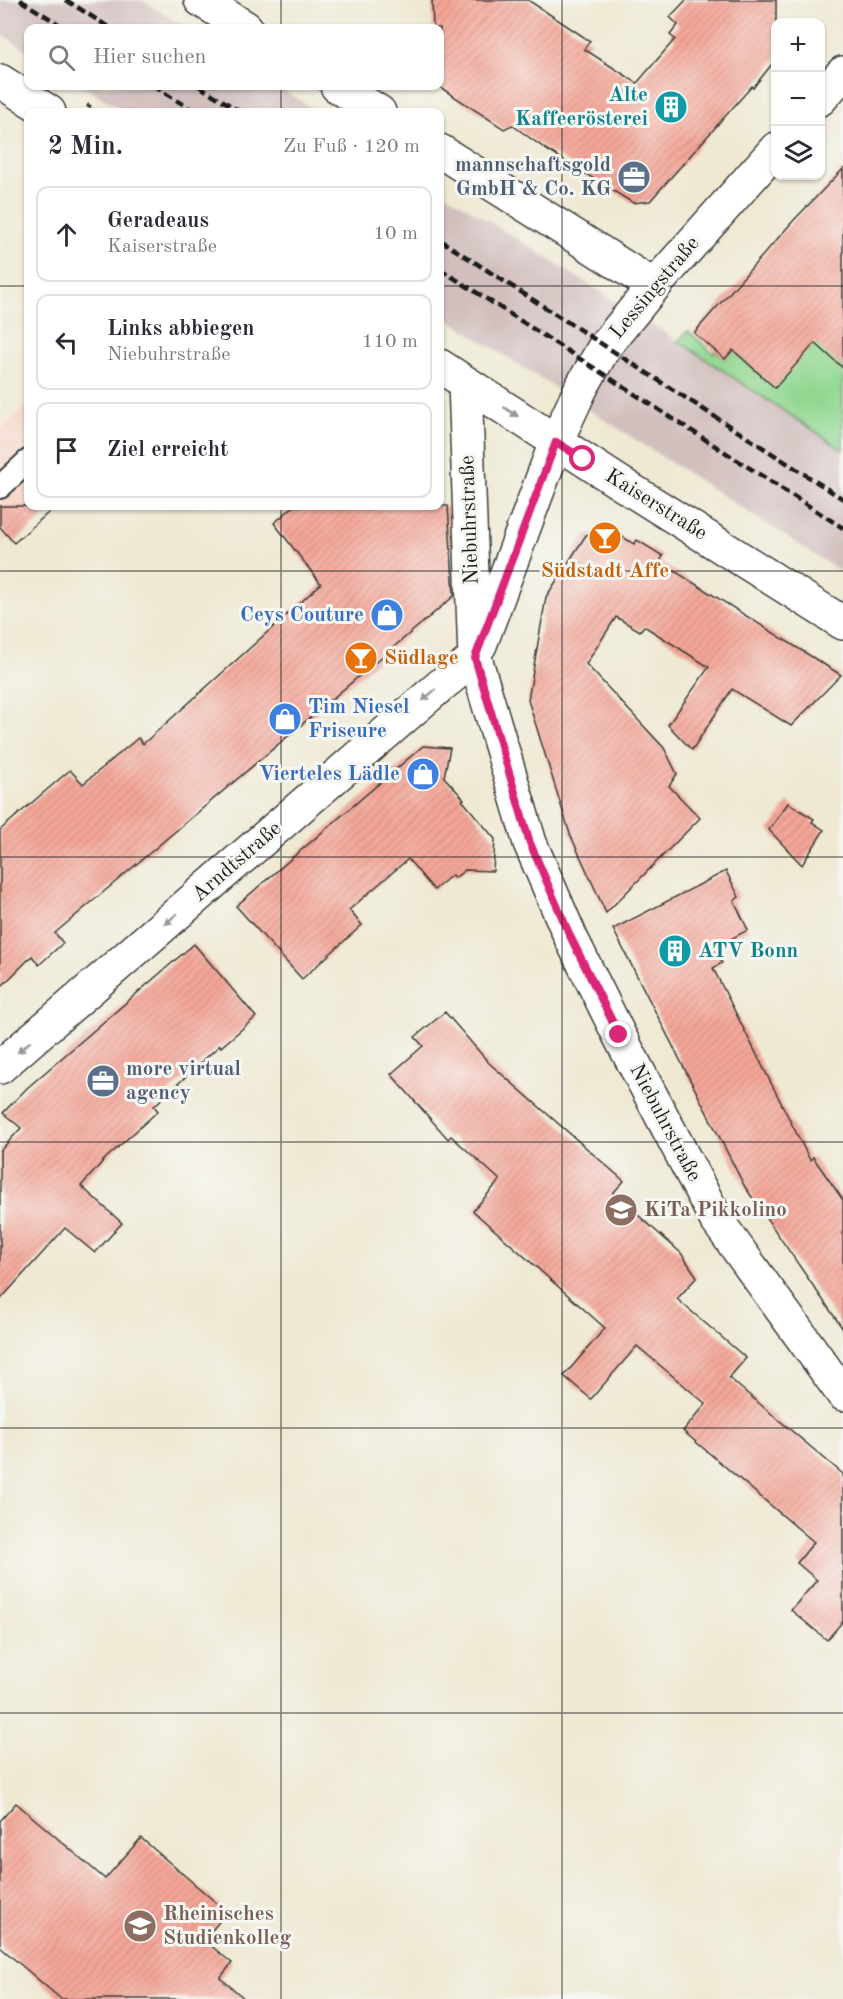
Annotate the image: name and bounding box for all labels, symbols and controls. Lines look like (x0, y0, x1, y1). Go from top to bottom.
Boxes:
map controls (771, 18, 825, 180)
button: + (771, 18, 825, 72)
search box (24, 24, 444, 90)
icon: search (45, 41, 78, 74)
text: Hier suchen (93, 46, 206, 68)
button: − (771, 72, 825, 126)
place label: Alte Kaffeerösterei (515, 85, 648, 130)
building icon: Alte Kaffeerösterei (653, 89, 689, 125)
button: layers (771, 126, 825, 180)
text: 2 Min. (48, 134, 123, 160)
text: Zu Fuß · 120 m (283, 137, 420, 157)
place label: mannschaftsgold GmbH & Co. KG (455, 155, 611, 200)
office icon: mannschaftsgold GmbH & Co. KG (616, 159, 652, 195)
text: Geradeaus (107, 210, 209, 232)
icon: ahead (50, 218, 83, 251)
text: 10 m (373, 224, 418, 244)
street label: Lessingstraße (606, 233, 704, 343)
text: Kaiserstraße (107, 237, 217, 257)
text: Links abbiegen (107, 318, 255, 340)
icon: left (50, 326, 83, 359)
text: 110 m (362, 332, 418, 352)
text: Niebuhrstraße (107, 345, 230, 365)
one-way arrow (503, 407, 519, 418)
icon: arrive (50, 434, 83, 467)
text: Ziel erreicht (107, 439, 228, 461)
route start (569, 445, 595, 471)
street label: Niebuhrstraße (457, 455, 483, 585)
street label: Kaiserstraße (601, 466, 711, 544)
bar icon: Südstadt Affe (587, 520, 623, 556)
place label: Südstadt Affe (541, 561, 669, 582)
shop icon: Ceys Couture (369, 597, 405, 633)
place label: Ceys Couture (240, 605, 364, 626)
bar icon: Südlage (343, 640, 379, 676)
place label: Südlage (384, 648, 459, 669)
one-way arrow (422, 688, 437, 701)
place label: Tim Niesel Friseure (308, 697, 410, 742)
shop icon: Tim Niesel Friseure (267, 701, 303, 737)
shop icon: Vierteles Lädle (405, 756, 441, 792)
place label: Vierteles Lädle (259, 764, 400, 785)
street label: Arndtstraße (188, 818, 286, 906)
one-way arrow (164, 912, 179, 925)
building icon: ATV Bonn (657, 933, 693, 969)
place label: ATV Bonn (698, 941, 798, 962)
route end (605, 1021, 631, 1047)
one-way arrow (17, 1040, 32, 1053)
place label: more virtual agency (126, 1059, 241, 1104)
street label: Niebuhrstraße (625, 1061, 705, 1185)
office icon: more virtual agency (85, 1063, 121, 1099)
school or university icon: KiTa Pikkolino (603, 1192, 639, 1228)
place label: KiTa Pikkolino (644, 1200, 787, 1221)
place label: Rheinisches Studienkolleg (163, 1904, 292, 1949)
school or university icon: Rheinisches Studienkolleg (122, 1908, 158, 1944)

